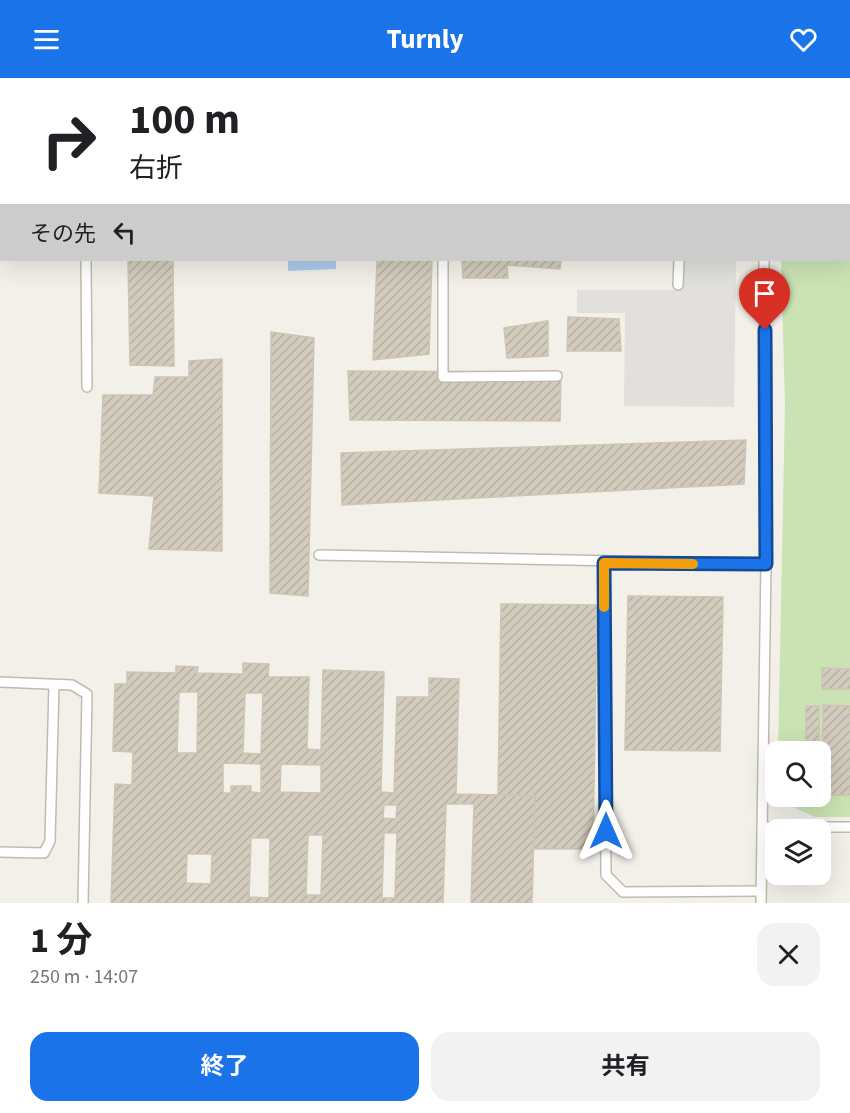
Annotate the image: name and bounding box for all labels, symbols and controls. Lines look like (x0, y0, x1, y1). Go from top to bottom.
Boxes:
text: Turnly (386, 20, 464, 59)
icon: menu (30, 23, 63, 56)
icon: heart (787, 23, 820, 56)
text: 100 m (129, 90, 240, 150)
icon: right (30, 102, 108, 180)
text: 右折 (129, 149, 183, 188)
icon: left (108, 216, 141, 249)
text: その先 (30, 218, 96, 250)
pin (739, 268, 790, 330)
icon: arrive (748, 277, 781, 310)
map controls (765, 741, 831, 885)
button: search (765, 741, 831, 807)
position arrow (574, 799, 638, 863)
button: layers (765, 819, 831, 885)
text: 1 分 (30, 915, 92, 966)
button: close (757, 923, 820, 986)
text: 250 m · 14:07 (30, 963, 138, 991)
button: 終了 (30, 1032, 419, 1101)
button: 共有 (431, 1032, 820, 1101)

